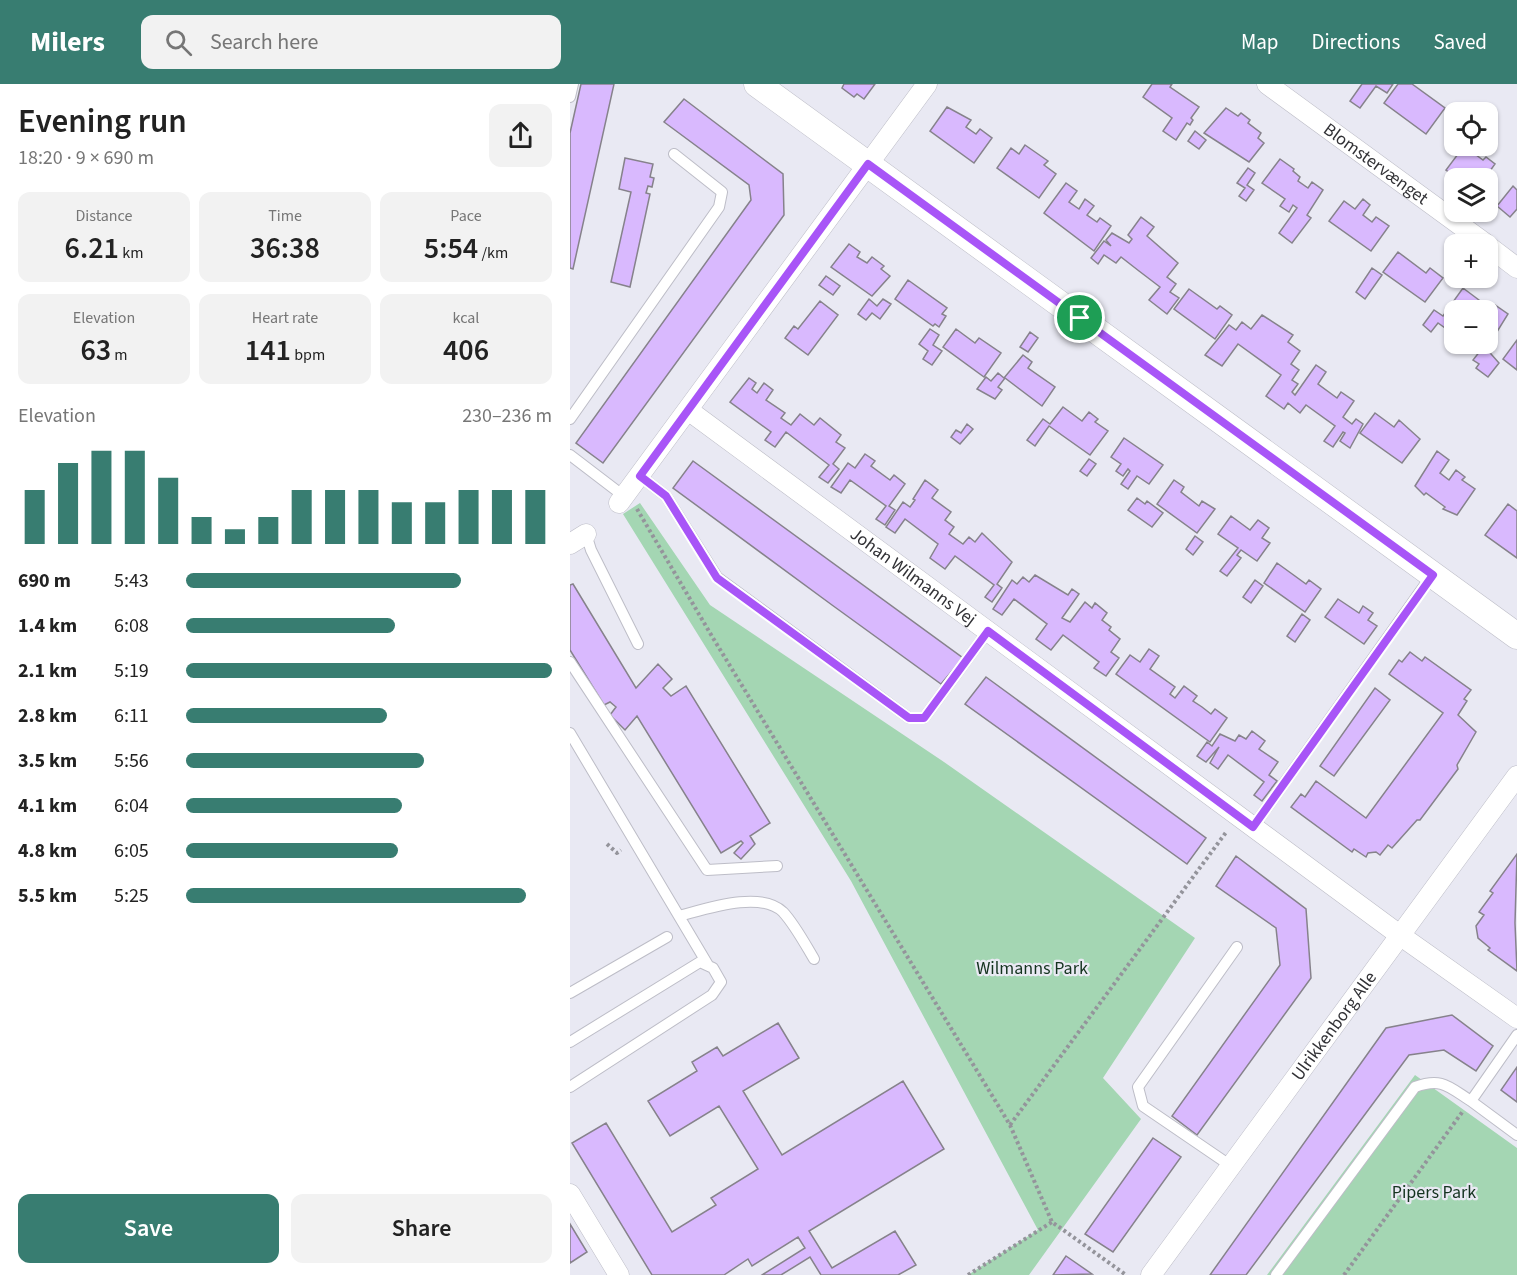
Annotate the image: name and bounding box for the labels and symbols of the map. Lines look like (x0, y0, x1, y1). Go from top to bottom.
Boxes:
street label: Blomstervænget (1318, 117, 1433, 211)
pin (1054, 292, 1105, 343)
street label: Johan Wilmanns Vej (845, 522, 981, 632)
park label: Wilmanns Park (976, 956, 1088, 981)
street label: Ulrikkenborg Alle (1286, 966, 1383, 1086)
park label: Pipers Park (1392, 1180, 1476, 1205)

